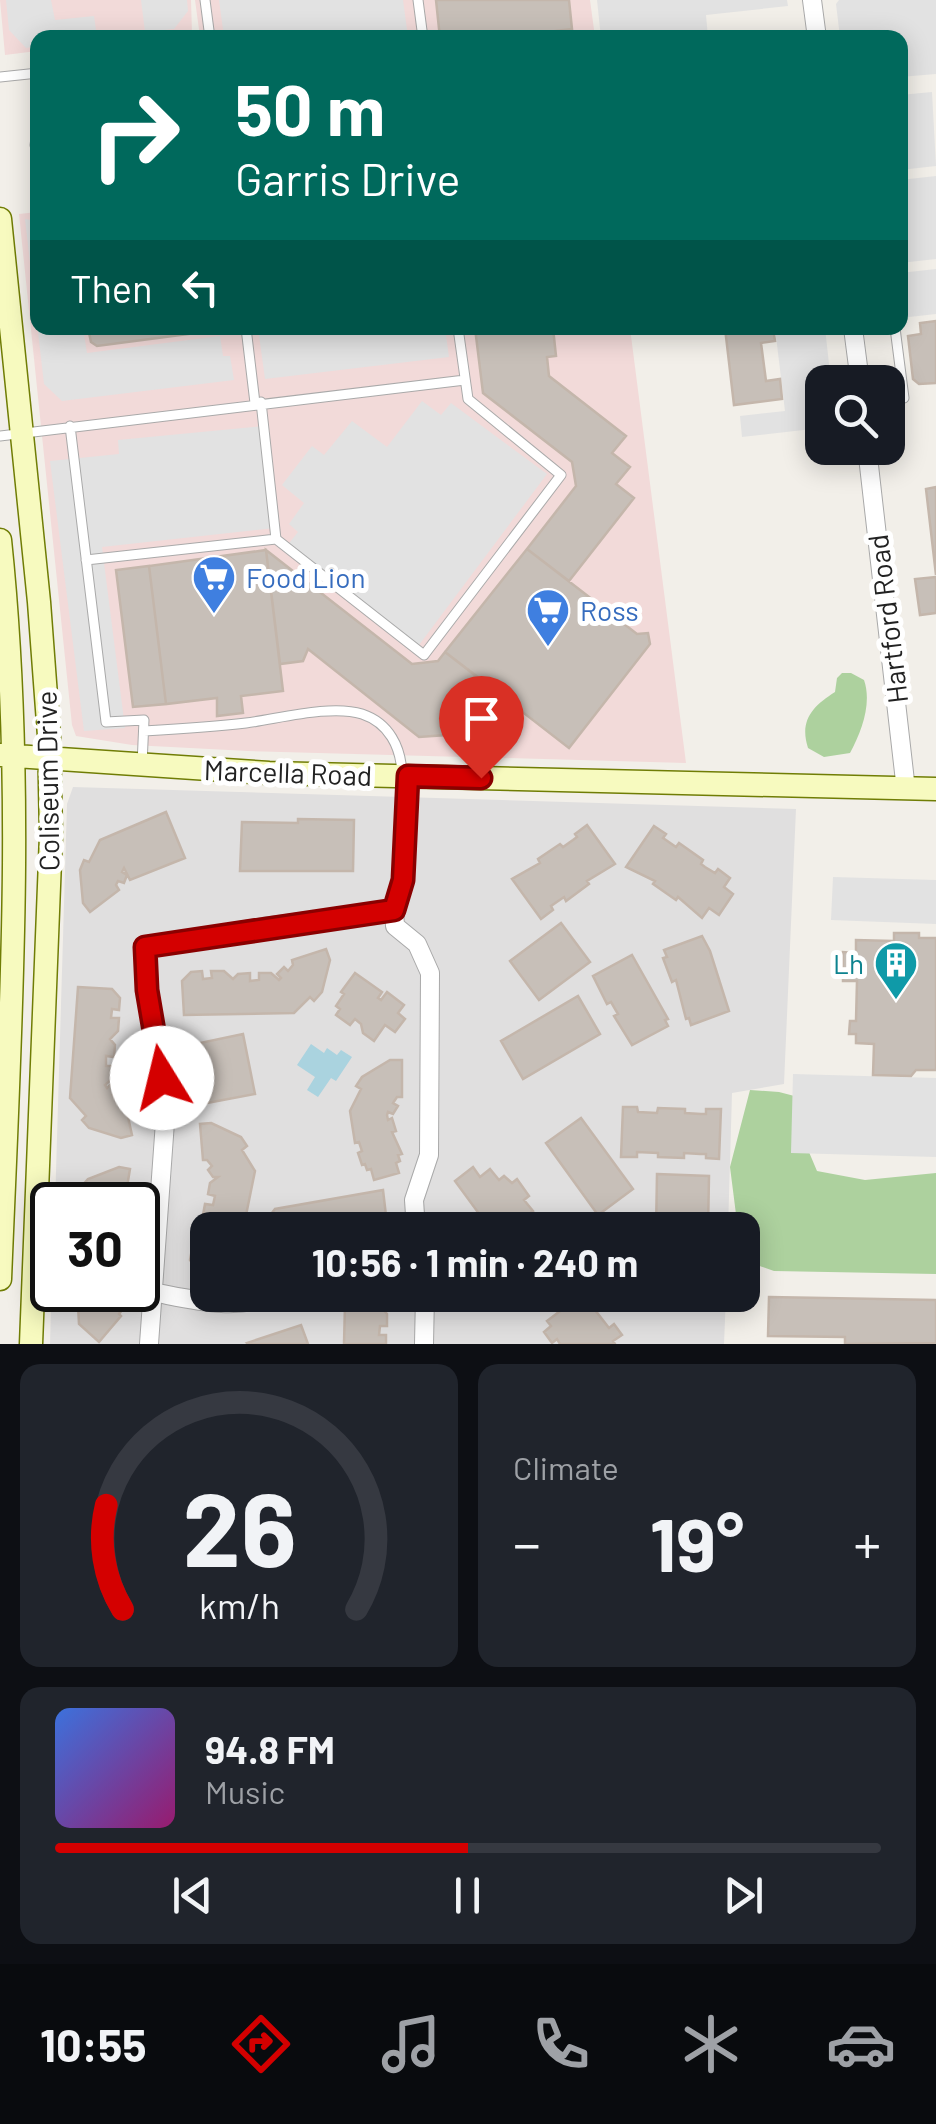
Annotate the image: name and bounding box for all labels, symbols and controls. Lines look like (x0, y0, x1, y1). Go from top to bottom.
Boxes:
text: 50 m (235, 66, 385, 150)
icon: right (70, 70, 200, 200)
text: Garris Drive (235, 151, 460, 205)
icon: left (173, 260, 228, 315)
text: Then (70, 265, 153, 311)
map controls (805, 365, 905, 465)
button: search (805, 365, 905, 465)
street label: Hartford Road (860, 532, 914, 706)
supermarket icon: Food Lion (191, 554, 237, 615)
place label: Food Lion (246, 560, 366, 594)
supermarket icon: Ross (525, 587, 571, 648)
place label: Ross (580, 593, 639, 627)
pin (439, 676, 524, 779)
street label: Coliseum Drive (28, 691, 66, 871)
icon: arrive (454, 691, 509, 746)
street label: Marcella Road (203, 752, 373, 792)
building icon: Lh (873, 940, 919, 1001)
place label: Lh (833, 946, 864, 980)
position arrow (110, 1026, 214, 1130)
speed limit sign: 30 (30, 1182, 160, 1312)
text: 10:56 · 1 min · 240 m (312, 1239, 638, 1285)
text: Climate (513, 1448, 619, 1486)
text: 26 (182, 1463, 296, 1588)
text: 19° (650, 1497, 744, 1587)
text: − (513, 1509, 541, 1575)
text: + (853, 1509, 881, 1575)
text: km/h (199, 1583, 279, 1626)
text: 94.8 FM (205, 1726, 335, 1772)
text: Music (205, 1772, 285, 1810)
icon: previous (165, 1868, 220, 1923)
icon: pause (440, 1868, 495, 1923)
icon: next (716, 1868, 771, 1923)
icon: directions (226, 2009, 296, 2079)
icon: music (376, 2009, 446, 2079)
icon: phone (526, 2009, 596, 2079)
icon: climate (676, 2009, 746, 2079)
icon: car (826, 2009, 896, 2079)
text: 10:55 (40, 2017, 146, 2071)

